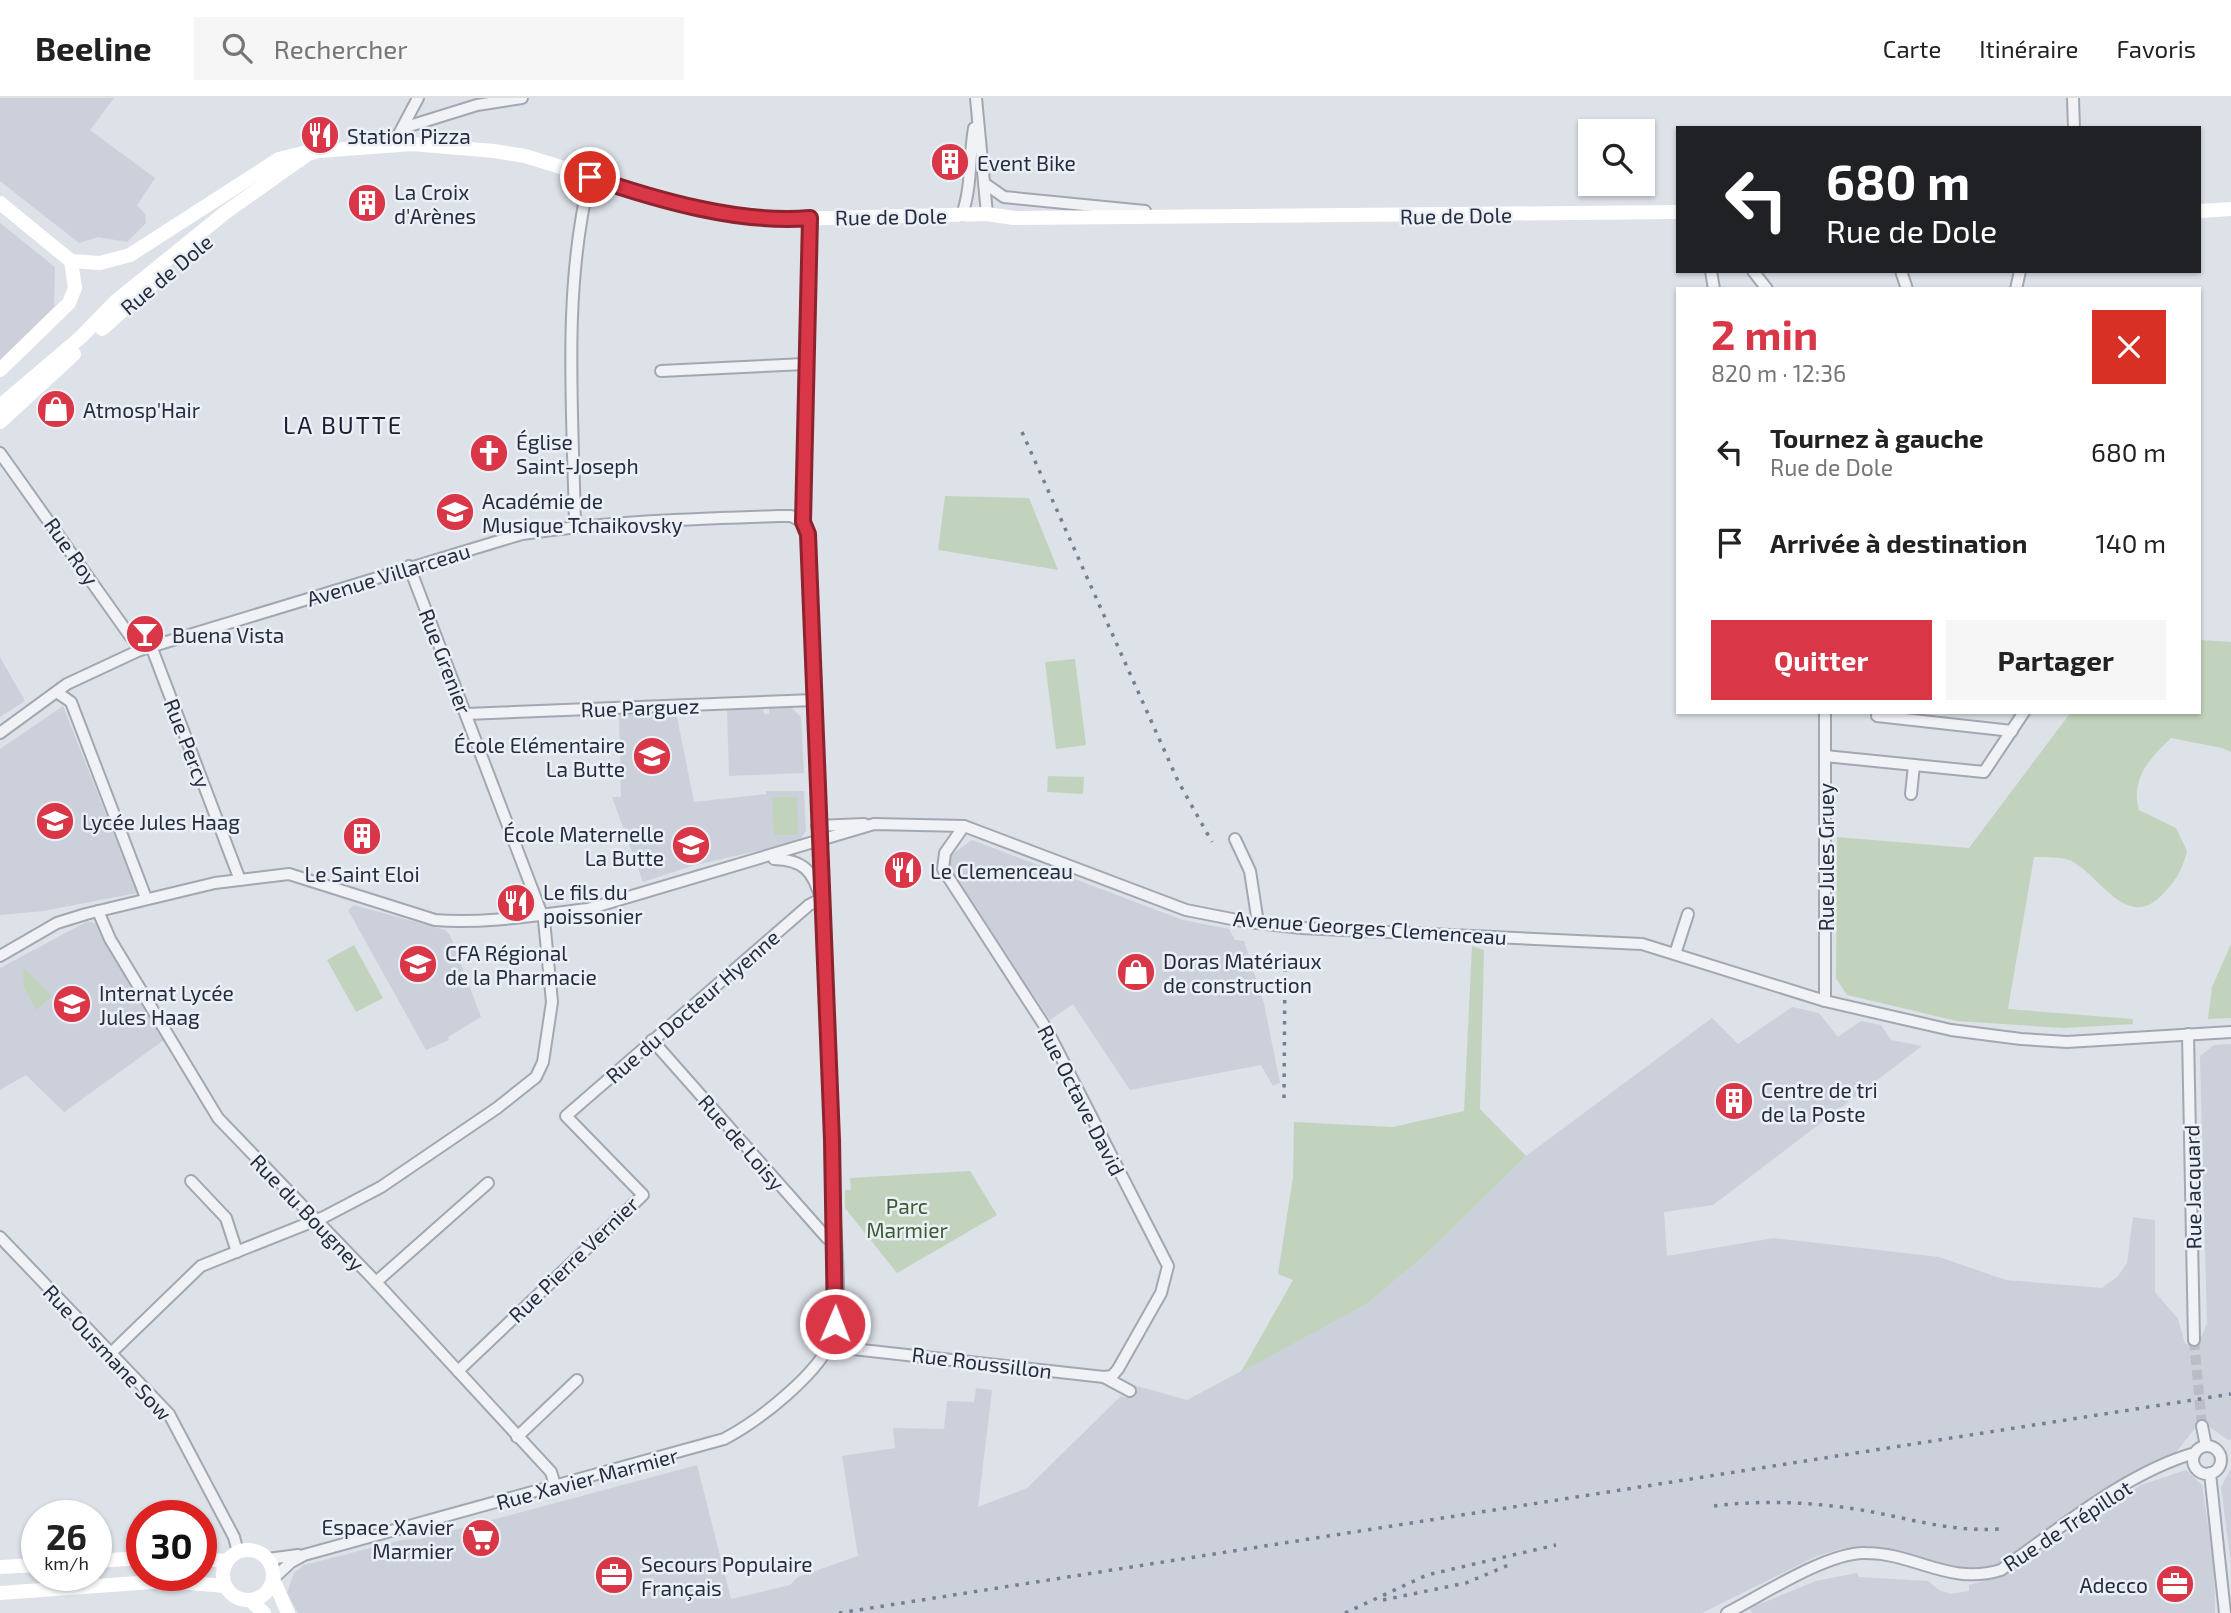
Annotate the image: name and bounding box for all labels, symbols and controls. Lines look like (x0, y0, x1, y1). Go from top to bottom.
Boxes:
search box (194, 17, 684, 80)
text: Beeline (35, 28, 152, 68)
icon: search (218, 29, 256, 67)
text: Rechercher (274, 33, 408, 64)
text: Carte (1883, 34, 1941, 63)
text: Itinéraire (1979, 34, 2078, 63)
text: Favoris (2116, 34, 2196, 63)
restaurant icon: Station Pizza (299, 114, 341, 156)
map controls (1578, 119, 1655, 196)
button: search (1578, 119, 1655, 196)
place label: Station Pizza (347, 123, 471, 148)
building icon: Event Bike (929, 141, 971, 183)
pin (560, 147, 620, 207)
place label: Event Bike (977, 150, 1076, 175)
text: 680 m (1826, 151, 1970, 210)
icon: left (1711, 154, 1802, 245)
icon: arrive (571, 158, 609, 196)
place label: La Croix d'Arènes (394, 179, 476, 228)
building icon: La Croix d'Arènes (346, 182, 388, 224)
street label: Rue de Dole (1400, 202, 1512, 228)
street label: Rue de Dole (835, 203, 947, 229)
text: Rue de Dole (1826, 211, 1997, 249)
street label: Rue de Dole (115, 228, 217, 320)
text: 2 min (1711, 308, 1818, 358)
button: close (2092, 310, 2166, 384)
text: 820 m · 12:36 (1711, 359, 1846, 387)
shop icon: Atmosp'Hair (35, 388, 77, 430)
place label: Atmosp'Hair (83, 397, 201, 422)
district label: LA BUTTE (283, 410, 403, 439)
text: Tournez à gauche (1770, 422, 1984, 453)
place label: Église Saint-Joseph (516, 429, 639, 478)
church icon: Église Saint-Joseph (468, 432, 510, 474)
icon: left (1711, 433, 1749, 471)
text: 680 m (2091, 436, 2166, 467)
text: Rue de Dole (1770, 453, 1893, 481)
place label: Académie de Musique Tchaikovsky (482, 488, 683, 537)
school or university icon: Académie de Musique Tchaikovsky (434, 491, 476, 533)
street label: Rue Roy (40, 512, 104, 590)
icon: arrive (1711, 524, 1749, 562)
text: Arrivée à destination (1770, 527, 2027, 558)
text: 140 m (2095, 527, 2166, 558)
street label: Avenue Villarceau (303, 537, 473, 611)
street label: Rue Grenier (415, 605, 478, 718)
bar icon: Buena Vista (124, 613, 166, 655)
button: Quitter (1711, 620, 1932, 700)
button: Partager (1946, 620, 2166, 700)
place label: Buena Vista (172, 622, 284, 647)
street label: Rue Parguez (580, 692, 700, 722)
street label: Rue Percy (159, 695, 217, 791)
place label: École Elémentaire La Butte (454, 732, 625, 781)
school or university icon: École Elémentaire La Butte (631, 735, 673, 777)
street label: Rue Jules Gruey (1813, 783, 1838, 931)
school or university icon: Lycée Jules Haag (34, 800, 76, 842)
place label: Lycée Jules Haag (82, 809, 240, 834)
building icon: Le Saint Eloi (341, 815, 383, 857)
place label: École Maternelle La Butte (503, 821, 664, 870)
school or university icon: École Maternelle La Butte (670, 824, 712, 866)
restaurant icon: Le Clemenceau (882, 849, 924, 891)
place label: Le Clemenceau (930, 858, 1073, 883)
place label: Le Saint Eloi (304, 861, 420, 886)
place label: Le fils du poissonier (543, 879, 643, 928)
restaurant icon: Le fils du poissonier (495, 882, 537, 924)
street label: Avenue Georges Clemenceau (1232, 905, 1508, 949)
street label: Rue du Docteur Hyenne (600, 924, 784, 1088)
place label: CFA Régional de la Pharmacie (445, 940, 597, 989)
school or university icon: CFA Régional de la Pharmacie (397, 943, 439, 985)
place label: Doras Matériaux de construction (1163, 948, 1322, 997)
shop icon: Doras Matériaux de construction (1115, 951, 1157, 993)
place label: Internat Lycée Jules Haag (99, 980, 234, 1029)
school or university icon: Internat Lycée Jules Haag (51, 983, 93, 1025)
street label: Rue Octave David (1033, 1021, 1131, 1179)
place label: Centre de tri de la Poste (1761, 1077, 1878, 1126)
building icon: Centre de tri de la Poste (1713, 1080, 1755, 1122)
street label: Rue de Loisy (694, 1089, 790, 1195)
street label: Rue Jacquard (2178, 1124, 2206, 1250)
street label: Rue du Bougney (246, 1148, 370, 1276)
street label: Rue Pierre Vernier (503, 1190, 643, 1327)
park label: Parc Marmier (866, 1193, 948, 1242)
street label: Rue Ousmane Sow (39, 1279, 177, 1425)
position arrow (798, 1287, 872, 1361)
street label: Rue Roussillon (911, 1341, 1053, 1383)
street label: Rue Xavier Marmier (493, 1442, 681, 1514)
street label: Rue de Trépillot (1998, 1474, 2136, 1576)
speed limit sign: 30 (126, 1500, 217, 1591)
place label: Espace Xavier Marmier (321, 1514, 455, 1563)
text: 26 (46, 1515, 87, 1557)
supermarket icon: Espace Xavier Marmier (460, 1517, 502, 1559)
place label: Secours Populaire Français (641, 1551, 813, 1602)
text: km/h (44, 1552, 89, 1574)
office icon: Secours Populaire Français (593, 1554, 635, 1596)
office icon: Adecco (2154, 1563, 2196, 1605)
place label: Adecco (2079, 1572, 2148, 1597)

